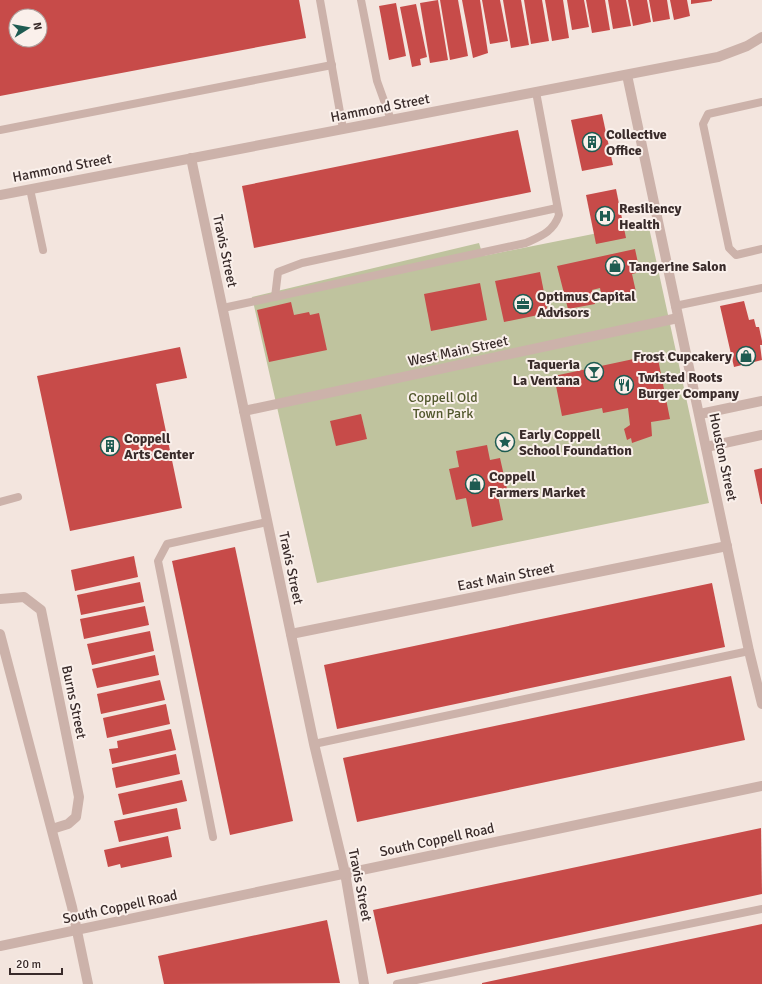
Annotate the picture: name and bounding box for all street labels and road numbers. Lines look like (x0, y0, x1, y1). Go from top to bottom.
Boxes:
street label: Hammond Street (329, 90, 431, 126)
street label: Hammond Street (11, 150, 113, 186)
street label: Travis Street (209, 213, 241, 289)
street label: West Main Street (406, 332, 510, 370)
street label: Houston Street (705, 411, 741, 503)
street label: Travis Street (275, 530, 307, 606)
street label: East Main Street (456, 559, 556, 595)
street label: Burns Street (58, 664, 90, 740)
street label: South Coppell Road (378, 820, 496, 860)
street label: Travis Street (345, 847, 375, 923)
street label: South Coppell Road (61, 887, 179, 927)

